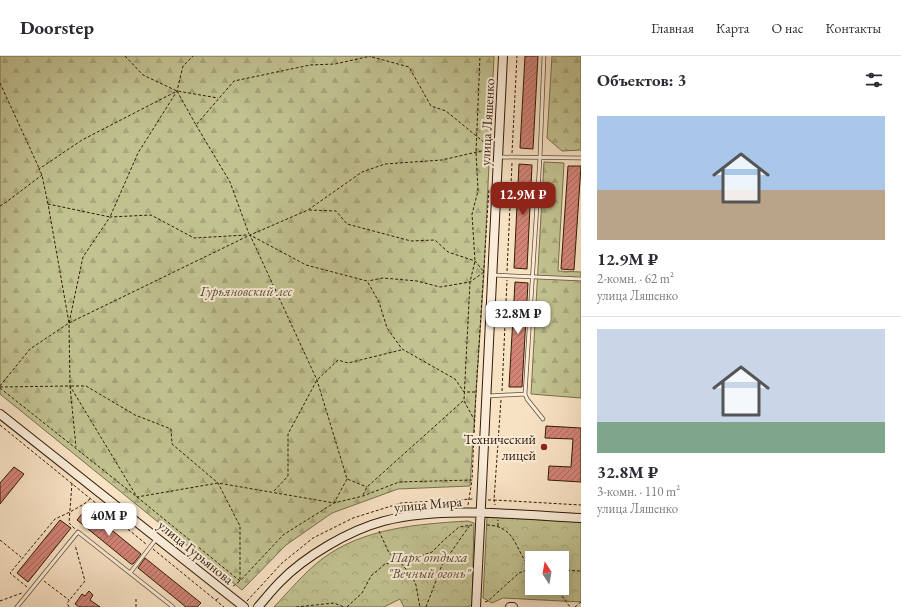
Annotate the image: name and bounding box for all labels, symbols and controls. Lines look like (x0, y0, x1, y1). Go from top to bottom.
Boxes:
text: Doorstep (20, 15, 94, 40)
text: Главная (651, 19, 694, 37)
text: Карта (716, 19, 749, 37)
text: О нас (771, 19, 803, 37)
text: Контакты (825, 19, 881, 37)
text: Объектов: 3 (597, 69, 687, 91)
icon: filters (863, 69, 885, 91)
street label: улица Ляшенко (476, 78, 498, 166)
icon: home (705, 142, 777, 214)
pin: 12.9M ₽ (486, 182, 560, 216)
text: 12.9M ₽ (500, 186, 546, 203)
text: 12.9M ₽ (597, 248, 658, 270)
text: 2-комн. · 62 m² (597, 270, 674, 287)
park label: Гурьяновский лес (199, 282, 293, 300)
text: улица Ляшенко (597, 287, 678, 304)
pin: 32.8M ₽ (481, 301, 555, 335)
text: 32.8M ₽ (495, 305, 541, 322)
icon: home (705, 355, 777, 427)
place label: Технический лицей (464, 430, 537, 464)
marker: Технический лицей (539, 442, 549, 452)
text: 32.8M ₽ (597, 461, 658, 483)
text: 3-комн. · 110 m² (597, 483, 680, 500)
street label: улица Мира (393, 492, 463, 516)
text: улица Ляшенко (597, 500, 678, 517)
pin: 40M ₽ (81, 503, 137, 537)
text: 40M ₽ (91, 507, 127, 524)
street label: улица Гурьянова (154, 516, 238, 588)
park label: Парк отдыха "Вечный огонь" (388, 548, 472, 582)
north arrow (525, 551, 569, 595)
map controls (525, 551, 569, 595)

